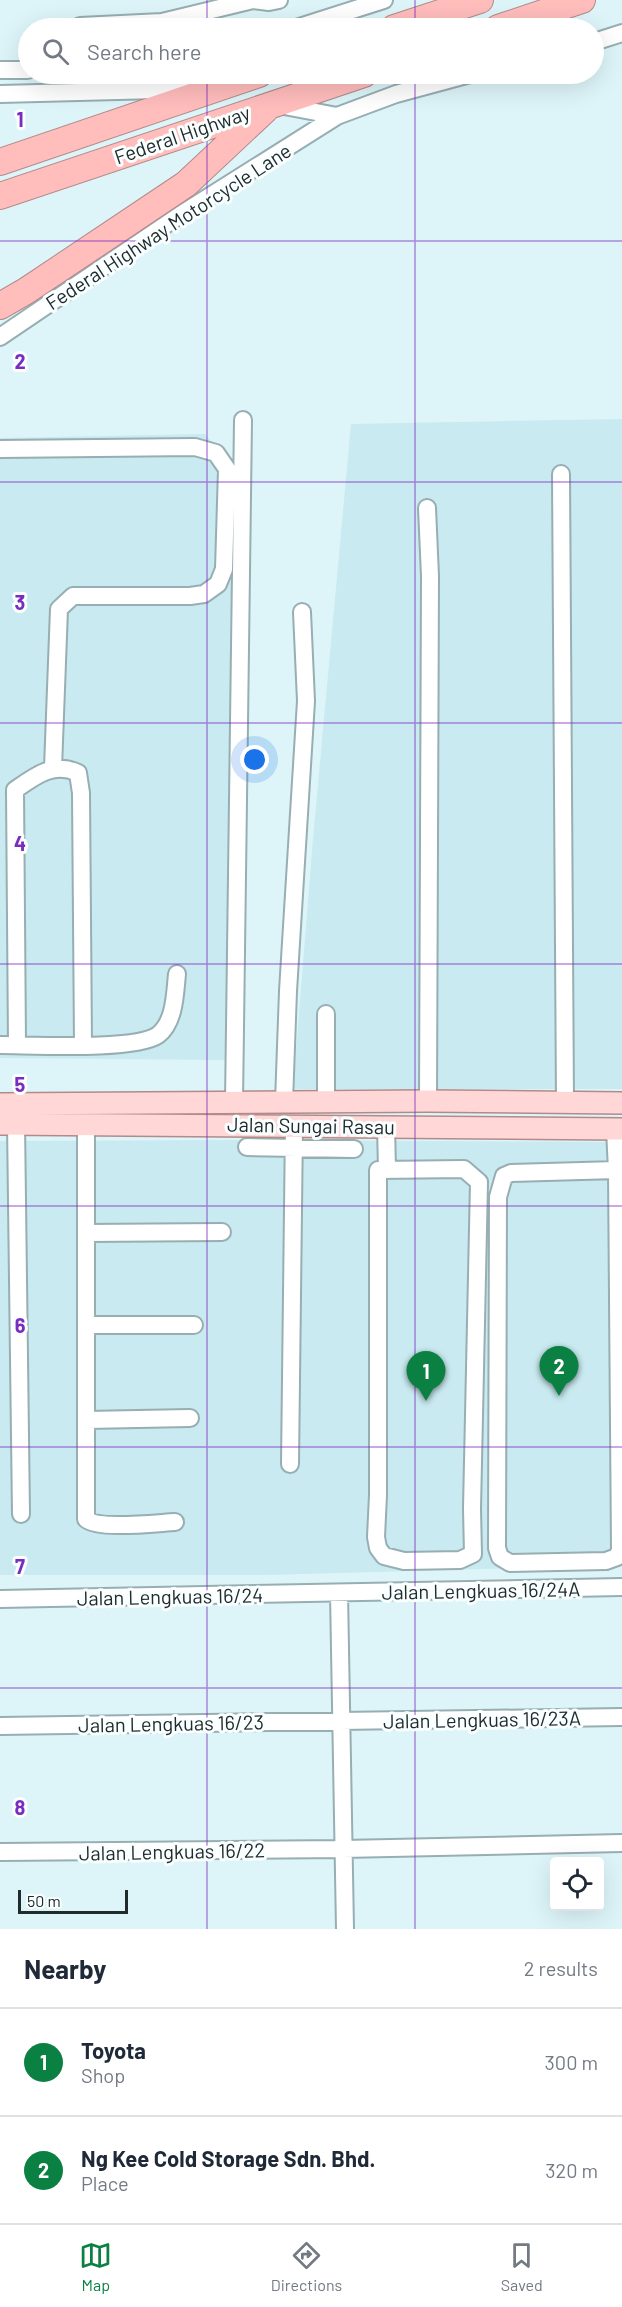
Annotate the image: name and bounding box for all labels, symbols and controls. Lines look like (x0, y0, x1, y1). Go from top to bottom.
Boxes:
search box (18, 18, 604, 84)
icon: search (39, 35, 72, 68)
text: Search here (87, 38, 201, 64)
street label: Federal Highway (111, 100, 253, 168)
text: 1 (16, 107, 24, 131)
street label: Federal Highway Motorcycle Lane (41, 138, 295, 314)
text: 2 (14, 349, 26, 373)
text: 3 (15, 590, 25, 614)
your location (240, 745, 269, 774)
text: 4 (14, 831, 26, 855)
text: 5 (15, 1072, 26, 1096)
street label: Jalan Sungai Rasau (227, 1112, 395, 1138)
text: 6 (15, 1313, 26, 1337)
pin: 2 (540, 1346, 578, 1396)
pin: 1 (406, 1352, 446, 1401)
text: 7 (15, 1554, 25, 1578)
street label: Jalan Lengkuas 16/24A (381, 1576, 581, 1604)
street label: Jalan Lengkuas 16/24 (77, 1582, 263, 1610)
street label: Jalan Lengkuas 16/23A (383, 1705, 581, 1733)
street label: Jalan Lengkuas 16/23 (78, 1709, 264, 1737)
text: 8 (15, 1795, 26, 1819)
street label: Jalan Lengkuas 16/22 (79, 1837, 265, 1865)
map controls (550, 1857, 604, 1911)
button: locate (550, 1857, 604, 1911)
scale bar (18, 1887, 128, 1914)
text: 50 m (27, 1891, 61, 1910)
text: Nearby (24, 1953, 106, 1984)
text: 2 results (524, 1956, 598, 1980)
text: Toyota (81, 2037, 146, 2063)
text: 1 (40, 2050, 47, 2074)
text: 300 m (545, 2050, 598, 2074)
text: Shop (81, 2063, 125, 2087)
text: Ng Kee Cold Storage Sdn. Bhd. (81, 2145, 375, 2171)
text: 2 (38, 2158, 49, 2182)
text: 320 m (545, 2158, 598, 2182)
text: Place (81, 2171, 129, 2195)
tab: Map (79, 2239, 112, 2294)
tab: Directions (271, 2239, 342, 2294)
tab: Saved (501, 2239, 543, 2294)

